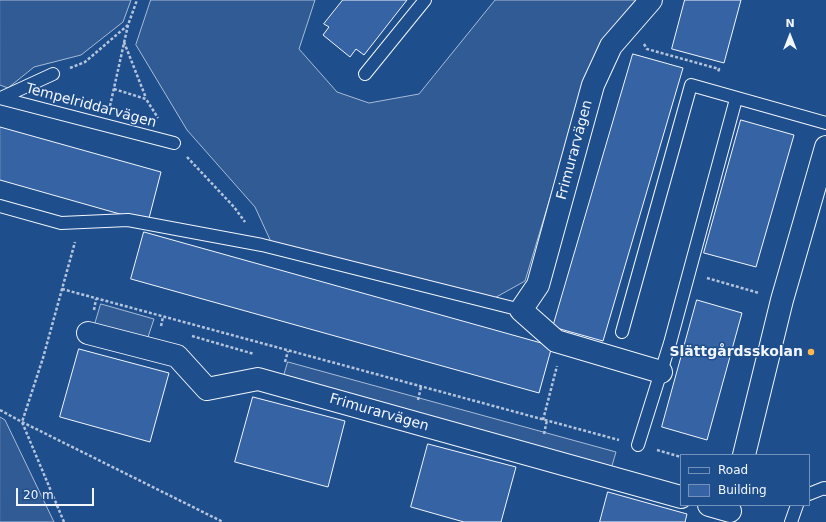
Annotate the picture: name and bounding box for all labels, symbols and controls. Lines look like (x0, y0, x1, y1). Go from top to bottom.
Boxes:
north arrow (770, 16, 810, 56)
text: N (785, 17, 795, 30)
street label: Tempelriddarvägen (24, 80, 158, 132)
street label: Frimurarvägen (554, 98, 596, 202)
place label: Slättgårdsskolan (669, 344, 803, 360)
marker: Slättgårdsskolan (806, 347, 816, 357)
street label: Frimurarvägen (327, 391, 431, 435)
legend (680, 454, 810, 506)
text: Road (718, 463, 748, 477)
scale bar (18, 480, 96, 506)
text: Building (718, 483, 767, 497)
text: 20 m (23, 488, 54, 502)

